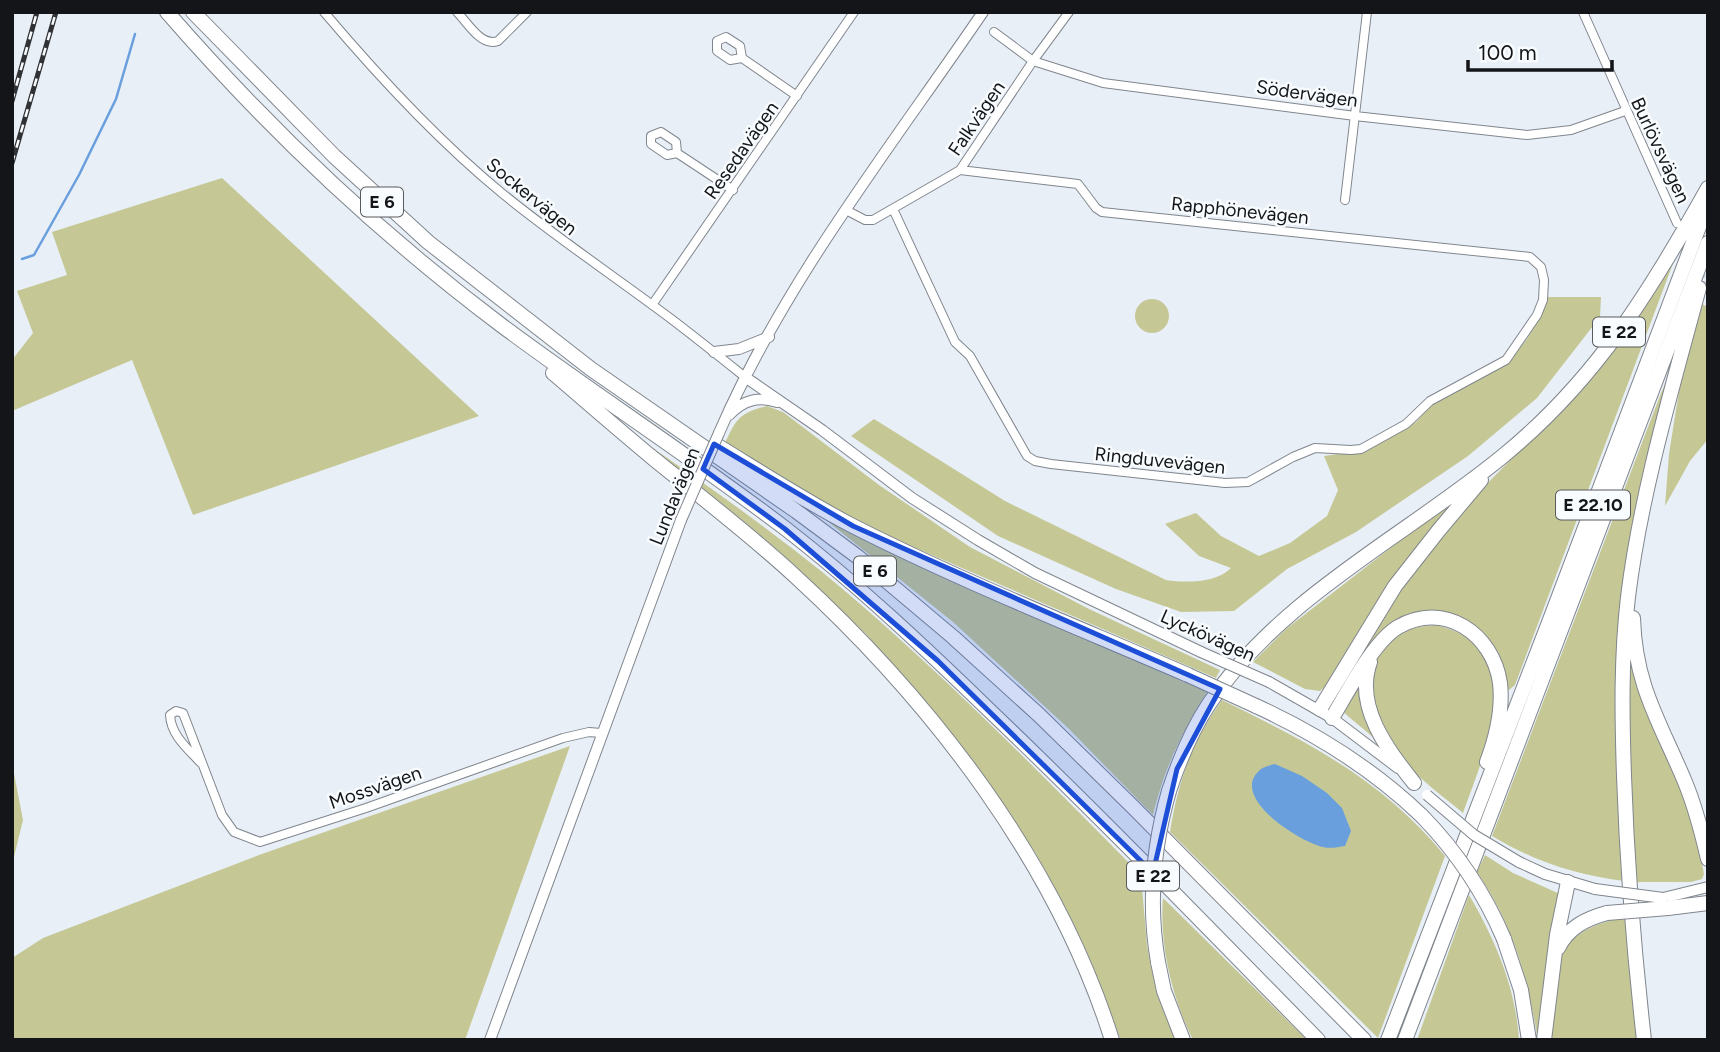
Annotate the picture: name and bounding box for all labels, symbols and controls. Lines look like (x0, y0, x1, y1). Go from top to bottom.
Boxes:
scale bar (1468, 28, 1612, 72)
text: 100 m (1478, 40, 1537, 65)
street label: Södervägen (1255, 75, 1359, 112)
street label: Falkvägen (943, 77, 1010, 160)
street label: Burlövsvägen (1626, 94, 1695, 207)
street label: Resedavägen (699, 97, 783, 204)
street label: Sockervägen (482, 153, 582, 240)
road number: E 6 (361, 188, 403, 216)
street label: Rapphönevägen (1170, 192, 1310, 229)
road number: E 22 (1593, 318, 1645, 346)
street label: Ringduvevägen (1093, 442, 1226, 479)
street label: Lundavägen (644, 444, 705, 548)
road number: E 22.10 (1556, 490, 1630, 520)
road number: E 6 (854, 556, 896, 586)
street label: Lyckövägen (1157, 604, 1259, 667)
street label: Mossvägen (326, 761, 425, 814)
road number: E 22 (1127, 862, 1179, 890)

